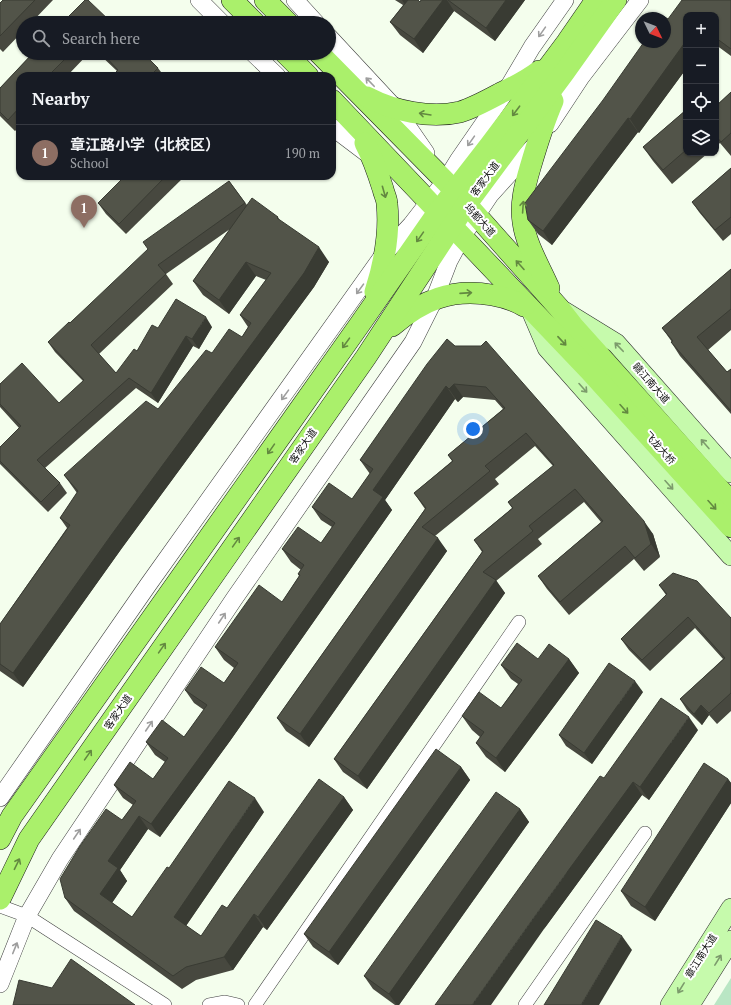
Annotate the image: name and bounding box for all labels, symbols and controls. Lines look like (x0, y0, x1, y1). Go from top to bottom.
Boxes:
north arrow (635, 12, 671, 48)
map controls (683, 12, 719, 156)
button: + (683, 12, 719, 48)
search box (16, 16, 336, 60)
one-way arrow (538, 26, 546, 37)
icon: search (30, 27, 52, 49)
text: Search here (62, 28, 140, 48)
button: − (683, 48, 719, 84)
one-way arrow (365, 77, 375, 87)
button: locate (683, 84, 719, 120)
text: Nearby (32, 87, 90, 110)
one-way arrow (512, 105, 520, 116)
one-way arrow (419, 110, 432, 118)
button: layers (683, 120, 719, 156)
text: 章江路小学（北校区） (70, 134, 220, 154)
one-way arrow (467, 135, 475, 146)
text: 1 (41, 144, 49, 162)
text: 190 m (285, 144, 320, 162)
text: School (70, 154, 109, 172)
street label: 客家大道 (468, 159, 502, 199)
one-way arrow (381, 185, 388, 198)
pin: 1 (71, 195, 97, 228)
street label: 坞都大道 (462, 201, 498, 239)
one-way arrow (519, 201, 526, 214)
one-way arrow (416, 231, 424, 242)
one-way arrow (516, 260, 525, 270)
one-way arrow (356, 284, 364, 295)
one-way arrow (459, 290, 472, 297)
one-way arrow (557, 336, 567, 346)
one-way arrow (342, 338, 350, 349)
one-way arrow (614, 342, 624, 352)
street label: 赣江南大道 (630, 360, 672, 406)
one-way arrow (578, 383, 587, 393)
one-way arrow (280, 389, 289, 400)
one-way arrow (620, 404, 629, 414)
your location (463, 419, 483, 439)
street label: 客家大道 (286, 426, 320, 466)
street label: 飞龙大桥 (642, 429, 678, 467)
one-way arrow (701, 439, 710, 449)
one-way arrow (267, 444, 275, 455)
one-way arrow (664, 480, 673, 491)
one-way arrow (707, 500, 716, 511)
one-way arrow (232, 537, 240, 548)
one-way arrow (218, 613, 226, 624)
one-way arrow (158, 643, 166, 654)
street label: 客家大道 (101, 692, 135, 732)
one-way arrow (145, 721, 153, 732)
one-way arrow (84, 750, 92, 761)
one-way arrow (73, 829, 81, 840)
one-way arrow (14, 858, 21, 870)
street label: 章江南大道 (682, 931, 720, 981)
one-way arrow (11, 942, 19, 954)
one-way arrow (714, 955, 722, 966)
one-way arrow (677, 982, 685, 993)

